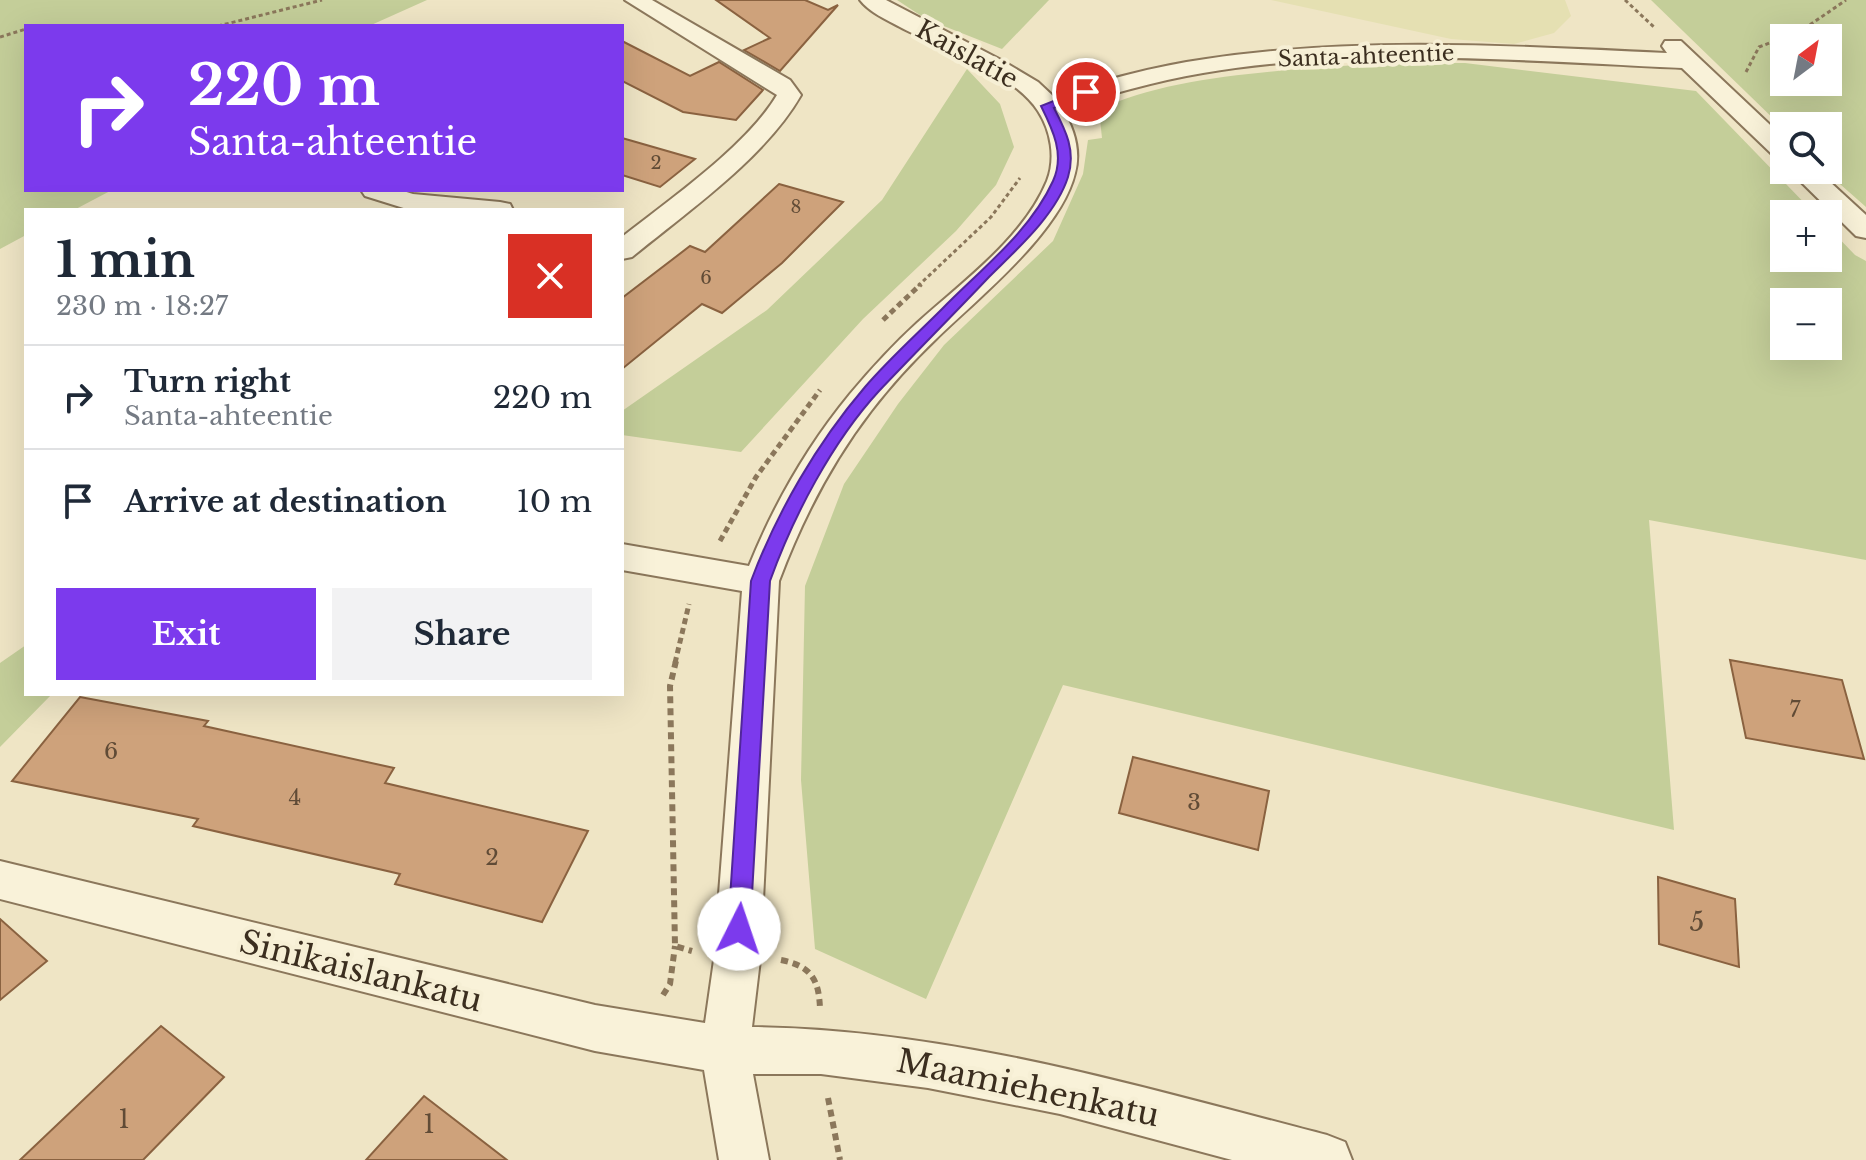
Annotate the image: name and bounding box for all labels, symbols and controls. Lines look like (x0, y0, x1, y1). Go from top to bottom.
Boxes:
street label: Kaislatie (910, 13, 1024, 95)
north arrow (1770, 24, 1842, 96)
map controls (1770, 24, 1842, 360)
street label: Santa-ahteentie (1277, 39, 1455, 73)
text: 220 m (188, 51, 380, 120)
icon: right (56, 56, 160, 160)
pin (1052, 58, 1120, 126)
icon: arrive (1064, 70, 1108, 114)
button: search (1770, 112, 1842, 184)
text: Santa-ahteentie (188, 120, 477, 165)
house number: 2 (650, 152, 662, 174)
house number: 8 (791, 196, 801, 218)
button: + (1770, 200, 1842, 272)
text: 1 min (56, 230, 195, 290)
button: close (508, 234, 592, 318)
house number: 6 (700, 267, 712, 289)
button: − (1770, 288, 1842, 360)
text: 230 m · 18:27 (56, 290, 228, 322)
text: Turn right (124, 363, 291, 400)
icon: right (56, 375, 100, 419)
text: 220 m (493, 379, 592, 416)
text: Santa-ahteentie (124, 400, 333, 432)
icon: arrive (56, 479, 100, 523)
text: Arrive at destination (124, 483, 447, 520)
text: 10 m (516, 483, 592, 520)
button: Exit (56, 588, 316, 680)
button: Share (332, 588, 592, 680)
house number: 7 (1789, 696, 1801, 723)
house number: 6 (104, 738, 118, 765)
house number: 4 (289, 784, 301, 811)
house number: 3 (1187, 789, 1201, 816)
house number: 2 (485, 844, 499, 871)
position arrow (697, 887, 781, 971)
house number: 5 (1690, 906, 1704, 938)
street label: Sinikaislankatu (236, 922, 486, 1020)
street label: Maamiehenkatu (893, 1041, 1163, 1135)
house number: 1 (118, 1103, 130, 1135)
house number: 1 (423, 1108, 435, 1140)

